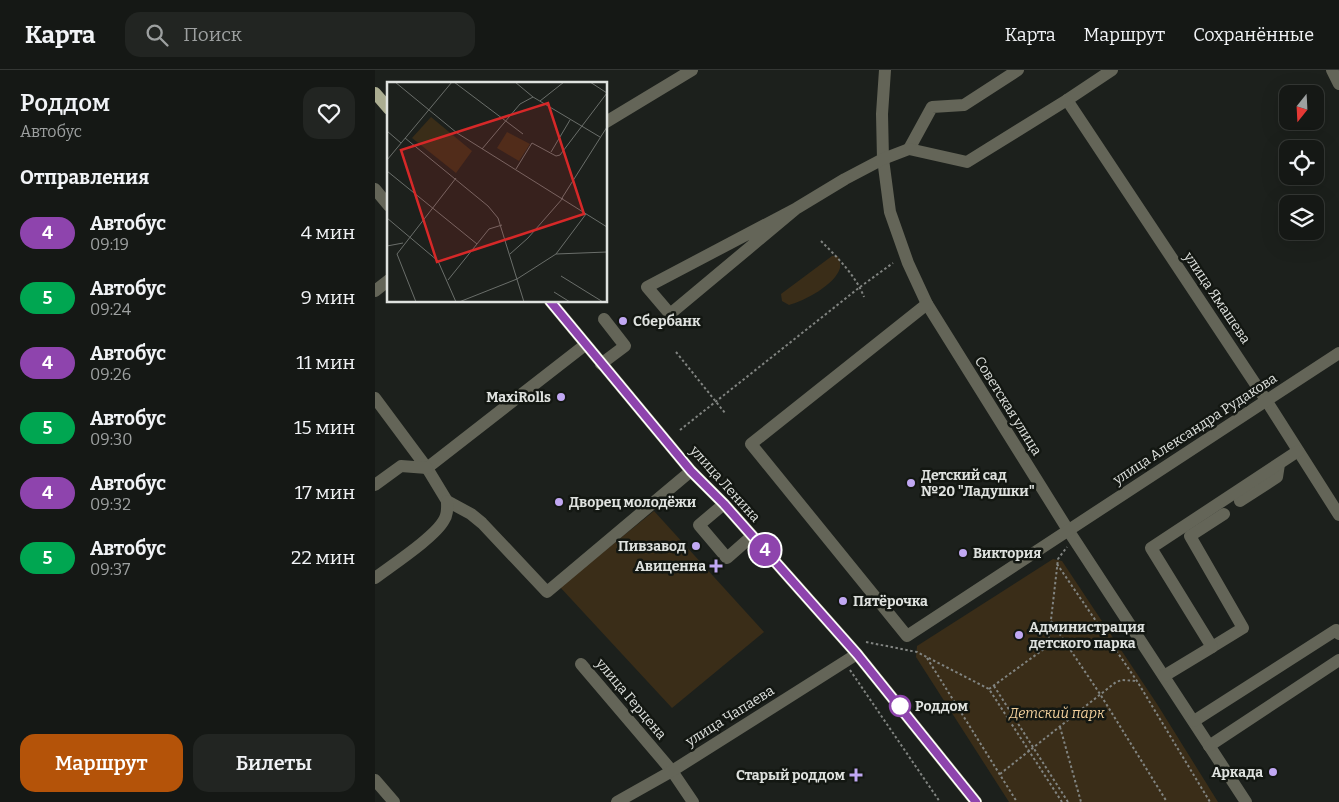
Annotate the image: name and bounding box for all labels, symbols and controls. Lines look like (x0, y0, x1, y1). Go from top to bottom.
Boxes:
search box (125, 12, 475, 57)
text: Карта (25, 21, 95, 49)
icon: search (143, 21, 171, 49)
text: Поиск (183, 23, 242, 46)
text: Карта (1005, 24, 1056, 46)
text: Маршрут (1084, 24, 1165, 46)
text: Сохранённые (1193, 24, 1314, 46)
inset map (387, 82, 607, 302)
north arrow (1279, 85, 1324, 130)
map controls (1279, 85, 1324, 240)
button: heart (303, 87, 355, 139)
text: Роддом (20, 89, 110, 117)
text: Автобус (20, 122, 82, 141)
button: locate (1279, 140, 1324, 185)
text: Отправления (20, 166, 149, 189)
button: layers (1279, 195, 1324, 240)
text: Автобус (90, 212, 166, 235)
text: 4 мин (301, 221, 355, 244)
text: 4 (42, 222, 53, 244)
text: 09:19 (90, 235, 129, 254)
street label: улица Ямашева (1179, 248, 1254, 347)
text: Автобус (90, 277, 166, 300)
text: 9 мин (301, 286, 355, 309)
text: 5 (43, 287, 52, 309)
text: 09:24 (90, 300, 131, 319)
place label: Сбербанк (633, 313, 701, 330)
marker: Сбербанк (617, 315, 629, 327)
text: Автобус (90, 342, 166, 365)
text: 11 мин (296, 351, 355, 374)
text: 4 (42, 352, 53, 374)
street label: Советская улица (971, 353, 1045, 459)
text: 09:26 (90, 365, 131, 384)
street label: улица Александра Рудакова (1109, 369, 1280, 489)
place label: MaxiRolls (486, 389, 551, 406)
marker: MaxiRolls (555, 391, 567, 403)
text: Автобус (90, 407, 166, 430)
text: 15 мин (294, 416, 355, 439)
text: 5 (43, 417, 52, 439)
text: 09:30 (90, 430, 132, 449)
street label: улица Ленина (686, 442, 764, 526)
place label: Детский сад №20 "Ладушки" (921, 467, 1035, 500)
text: Автобус (90, 472, 166, 495)
marker: Детский сад №20 "Ладушки" (905, 477, 917, 489)
text: 17 мин (295, 481, 355, 504)
text: 4 (42, 482, 53, 504)
place label: Дворец молодёжи (569, 494, 697, 511)
text: 09:32 (90, 495, 131, 514)
marker: Дворец молодёжи (553, 496, 565, 508)
line badge: 4 (749, 534, 781, 566)
text: Автобус (90, 537, 166, 560)
place label: Пивзавод (618, 538, 686, 555)
text: 4 (760, 539, 770, 561)
marker: Пивзавод (690, 540, 702, 552)
place label: Виктория (973, 545, 1041, 562)
text: 22 мин (291, 546, 355, 569)
text: 5 (43, 547, 52, 569)
marker: Виктория (957, 547, 969, 559)
place label: Авиценна (635, 558, 706, 575)
text: 09:37 (90, 560, 130, 579)
marker: Авиценна (710, 560, 722, 572)
place label: Пятёрочка (853, 593, 928, 610)
marker: Пятёрочка (837, 595, 849, 607)
place label: Администрация детского парка (1029, 619, 1145, 652)
marker: Администрация детского парка (1013, 629, 1025, 641)
street label: улица Герцена (592, 654, 670, 743)
street label: улица Чапаева (682, 682, 778, 751)
marker: Роддом (889, 695, 911, 717)
place label: Роддом (915, 698, 968, 715)
park label: Детский парк (1008, 705, 1105, 722)
button: Маршрут (20, 734, 183, 792)
button: Билеты (193, 734, 355, 792)
place label: Аркада (1212, 764, 1263, 781)
marker: Аркада (1267, 766, 1279, 778)
place label: Старый роддом (736, 767, 845, 784)
marker: Старый роддом (849, 768, 863, 782)

